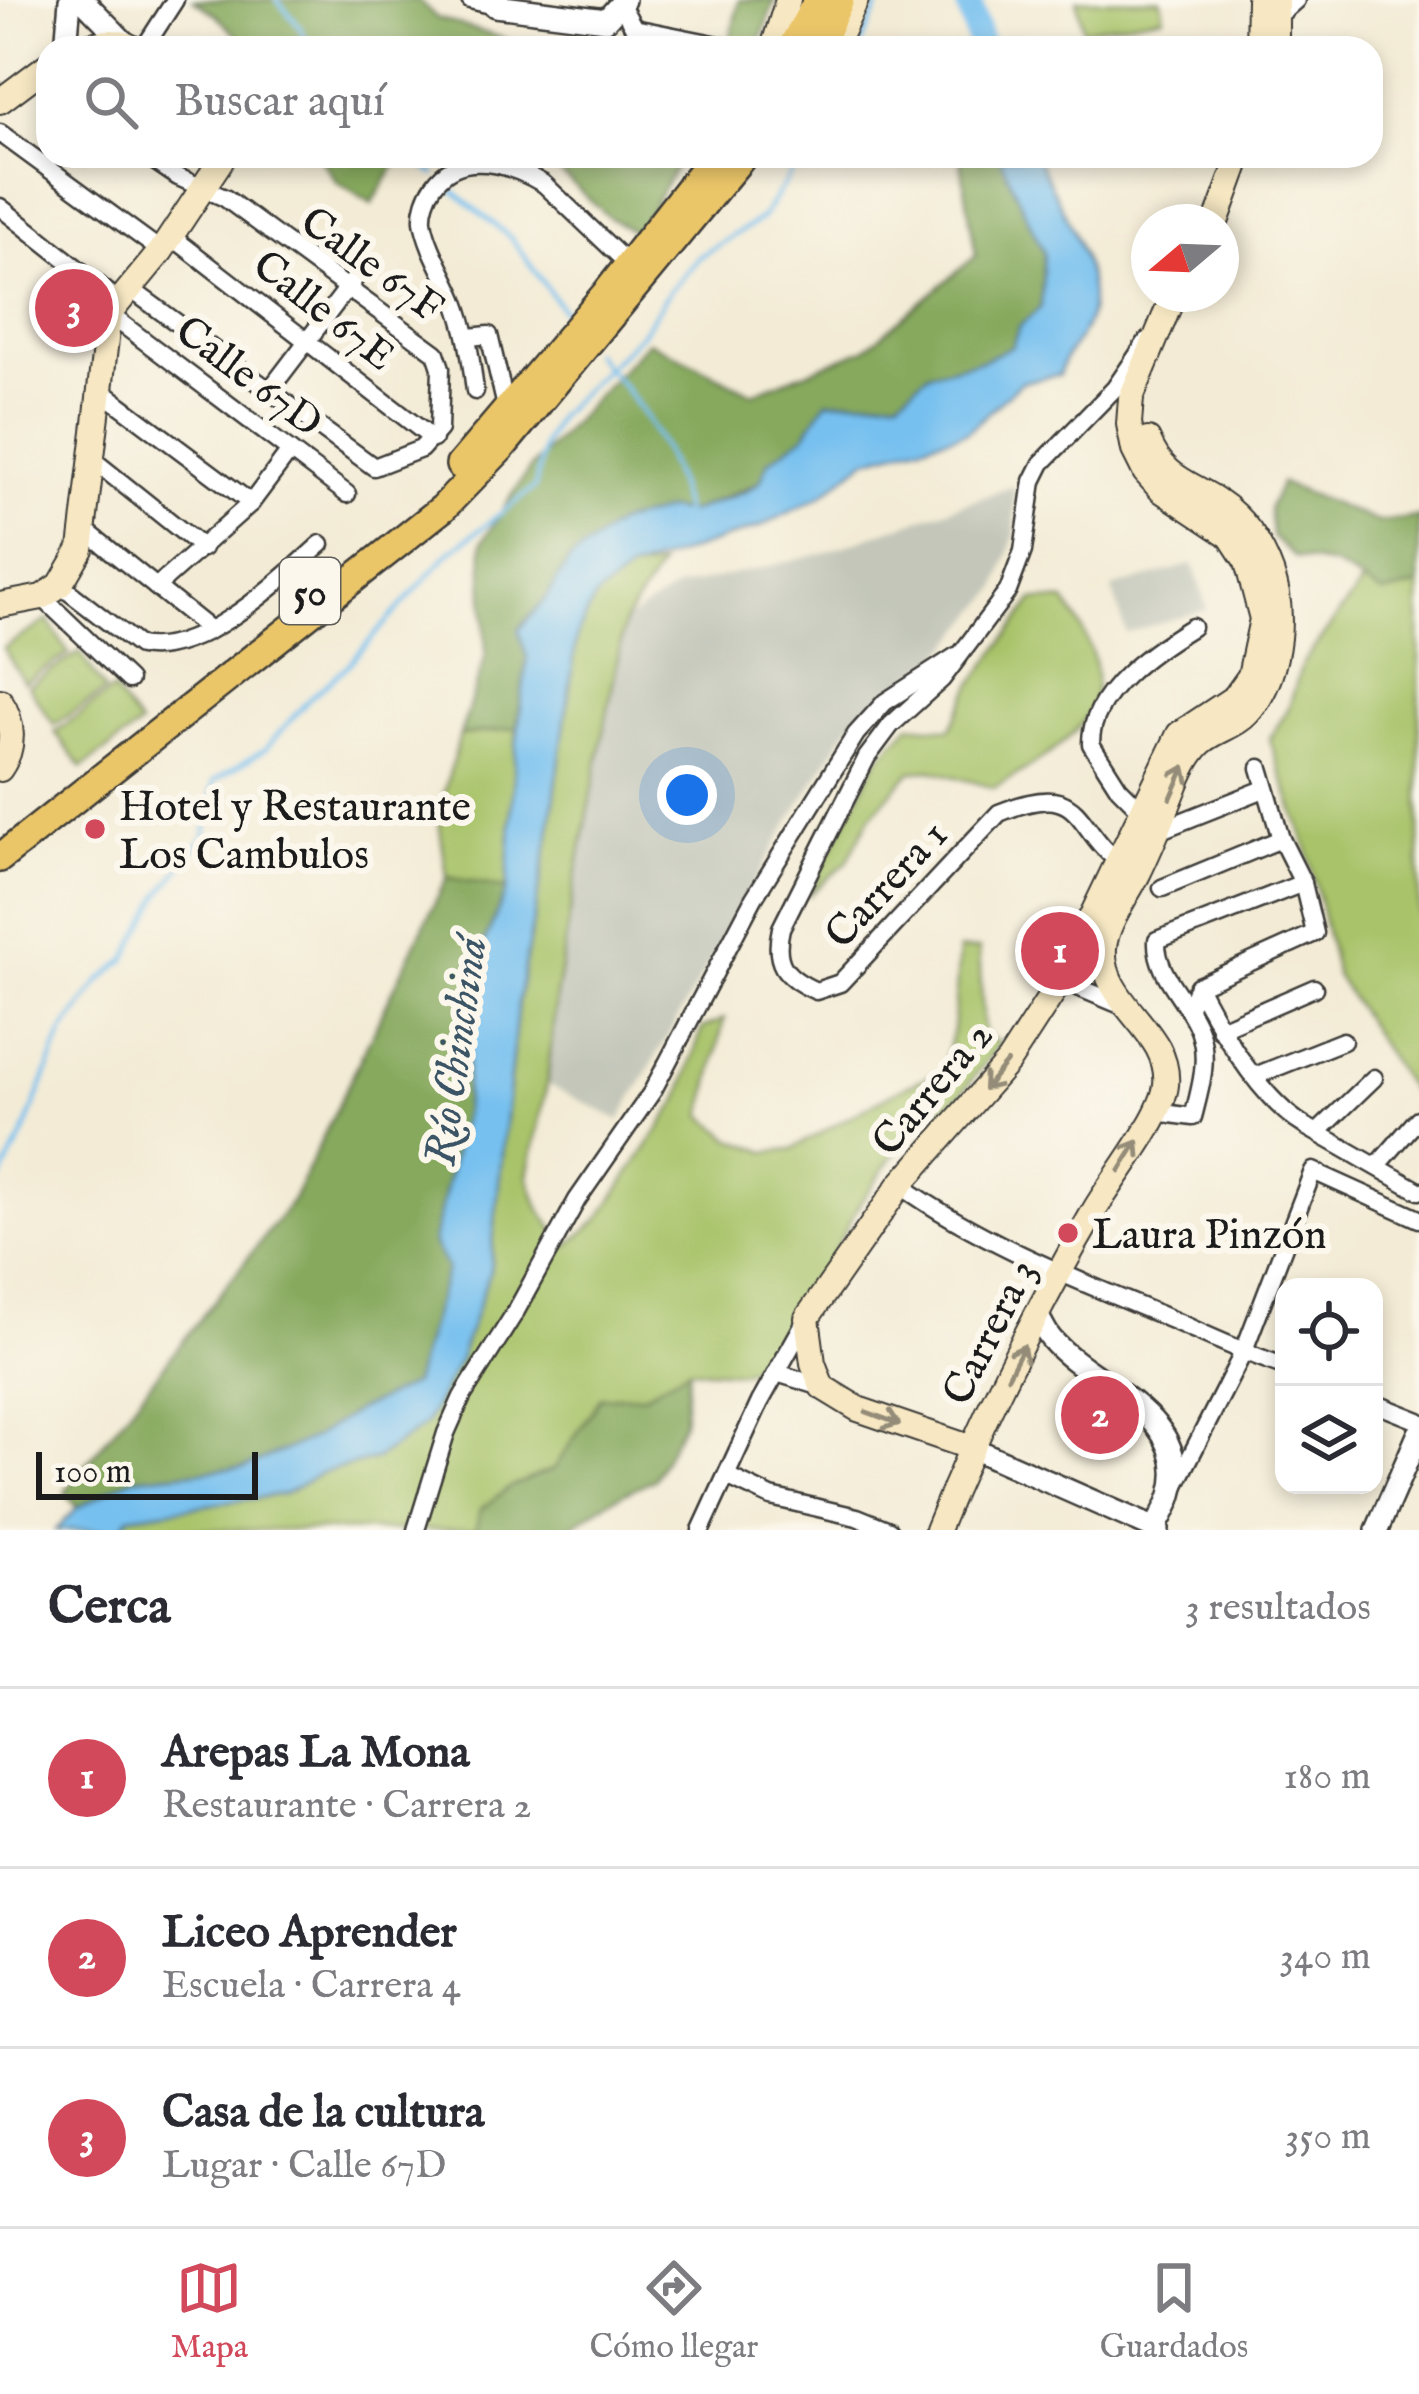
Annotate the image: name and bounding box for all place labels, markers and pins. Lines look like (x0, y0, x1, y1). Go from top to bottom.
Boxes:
pin: 3 (35, 263, 113, 353)
place label: Hotel y Restaurante Los Cambulos (119, 782, 471, 883)
marker: Hotel y Restaurante Los Cambulos (82, 816, 108, 842)
pin: 1 (1021, 906, 1099, 996)
place label: Laura Pinzón (1092, 1210, 1327, 1263)
marker: Laura Pinzón (1055, 1220, 1081, 1246)
pin: 2 (1061, 1370, 1139, 1460)

